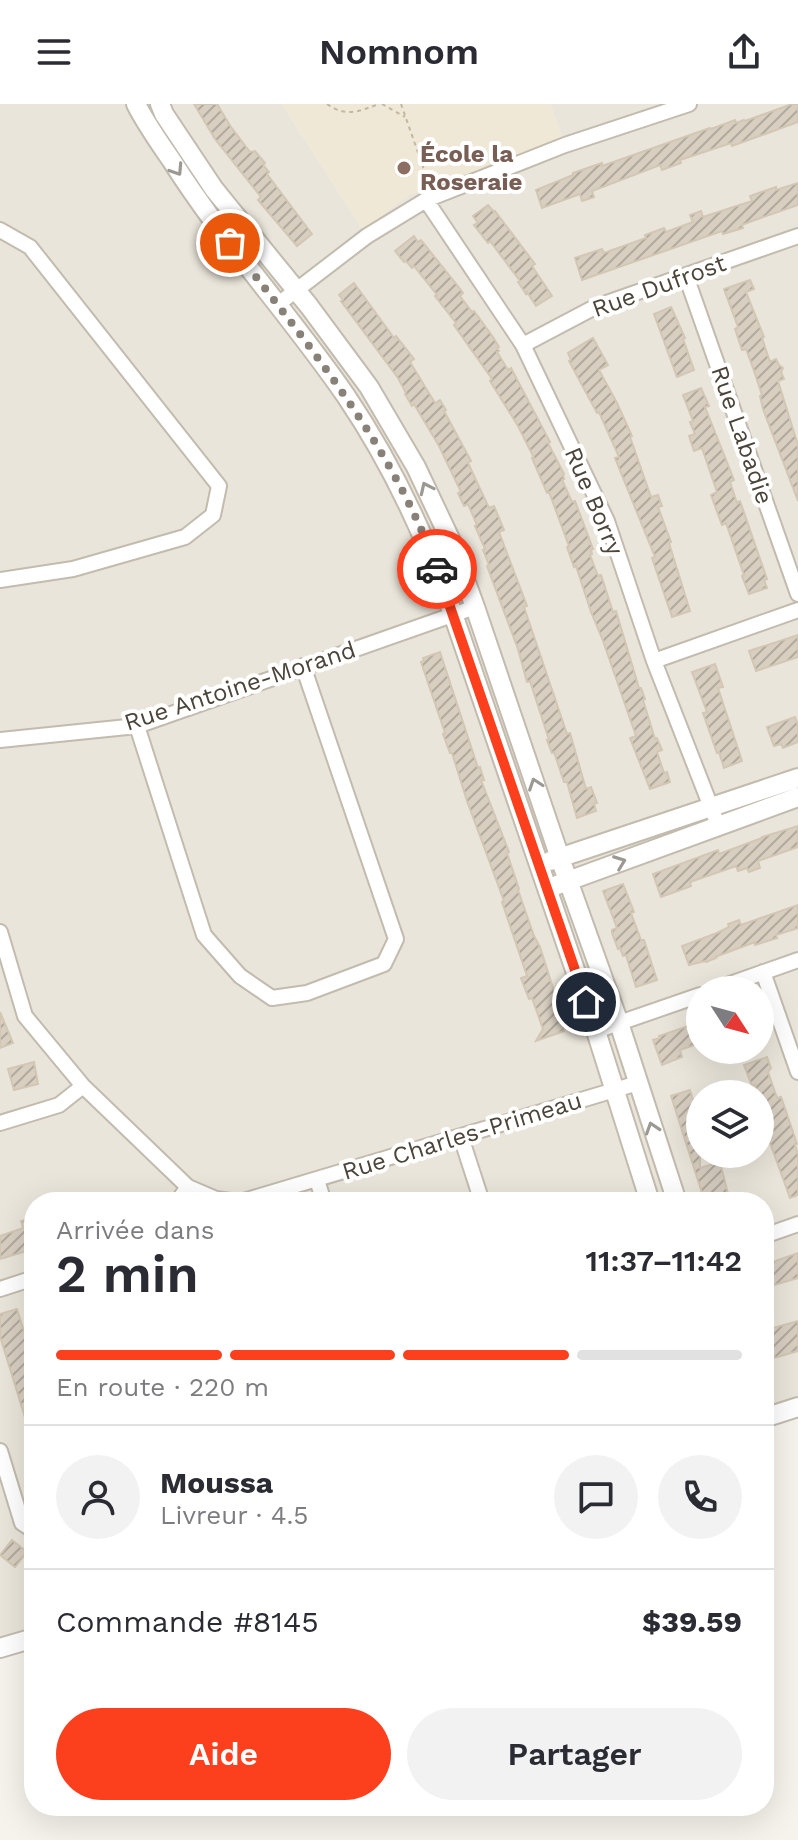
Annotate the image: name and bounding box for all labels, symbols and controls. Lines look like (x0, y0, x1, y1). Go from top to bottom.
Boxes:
icon: menu (32, 30, 76, 74)
icon: share (722, 30, 766, 74)
text: Nomnom (319, 31, 479, 73)
place label: École la Roseraie (420, 140, 522, 196)
marker: École la Roseraie (395, 159, 413, 177)
one-way arrow (168, 162, 183, 176)
pin (196, 209, 264, 277)
icon: bag (208, 221, 252, 265)
street label: Rue Dufrost (588, 249, 730, 323)
street label: Rue Labadie (705, 362, 779, 508)
street label: Rue Borry (559, 443, 630, 560)
one-way arrow (420, 481, 436, 496)
courier (397, 529, 477, 609)
icon: car (415, 547, 459, 591)
street label: Rue Antoine-Morand (121, 635, 359, 737)
one-way arrow (528, 778, 544, 792)
one-way arrow (612, 855, 626, 872)
pin (552, 968, 620, 1036)
north arrow (686, 976, 774, 1064)
map controls (686, 976, 774, 1168)
icon: home (564, 980, 608, 1024)
button: layers (686, 1080, 774, 1168)
street label: Rue Charles-Primeau (339, 1086, 585, 1186)
one-way arrow (646, 1122, 662, 1136)
text: Arrivée dans (56, 1215, 215, 1245)
text: 11:37–11:42 (586, 1243, 742, 1278)
text: 2 min (56, 1244, 199, 1305)
text: En route · 220 m (56, 1372, 269, 1402)
button: person (56, 1455, 140, 1539)
button: chat (554, 1455, 638, 1539)
button: phone (658, 1455, 742, 1539)
text: Moussa (160, 1465, 273, 1500)
text: Livreur · 4.5 (160, 1500, 309, 1530)
text: Commande #8145 (56, 1604, 319, 1639)
text: $39.59 (642, 1604, 742, 1639)
button: Aide (56, 1708, 391, 1800)
button: Partager (407, 1708, 742, 1800)

